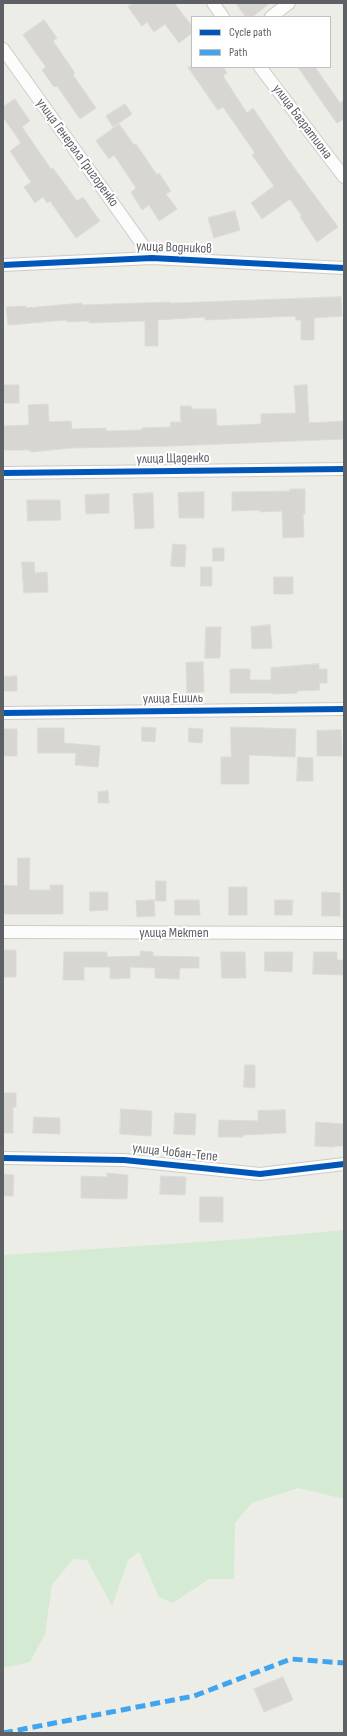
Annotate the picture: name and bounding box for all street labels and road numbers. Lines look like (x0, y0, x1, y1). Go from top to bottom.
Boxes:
street label: улица Багратиона (268, 81, 336, 163)
street label: улица Генерала Григоренко (32, 96, 122, 210)
street label: улица Водников (136, 238, 212, 258)
street label: улица Щаденко (136, 450, 210, 468)
street label: улица Ешиль (143, 690, 203, 708)
street label: улица Мектеп (139, 925, 209, 941)
street label: улица Чобан-Тепе (132, 1140, 218, 1166)

